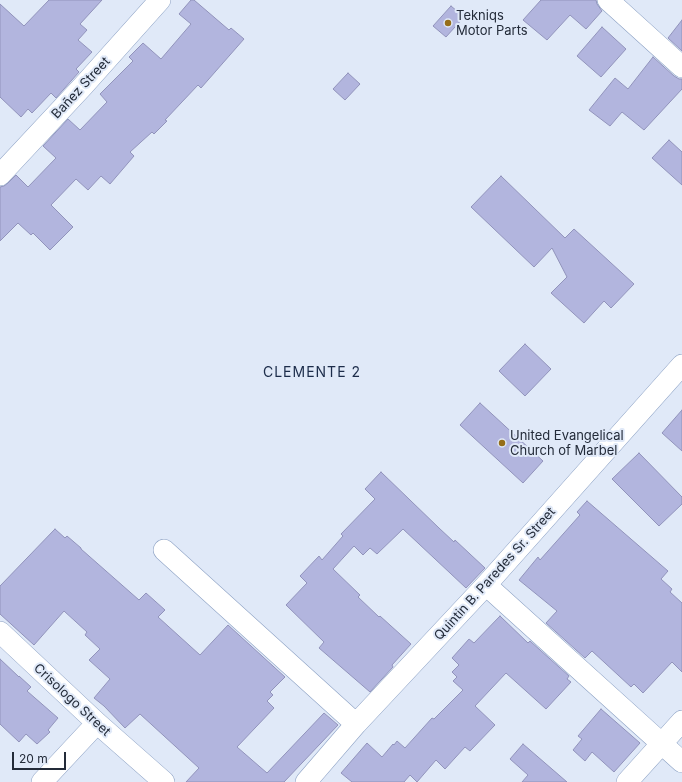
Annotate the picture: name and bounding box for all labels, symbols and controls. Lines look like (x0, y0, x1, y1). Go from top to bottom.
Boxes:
place label: Tekniqs Motor Parts (456, 8, 528, 39)
marker: Tekniqs Motor Parts (443, 18, 453, 28)
street label: Bañez Street (49, 54, 113, 122)
district label: CLEMENTE 2 (263, 365, 361, 381)
place label: United Evangelical Church of Marbel (510, 428, 624, 459)
marker: United Evangelical Church of Marbel (497, 438, 507, 448)
street label: Quintin B. Paredes Sr. Street (431, 504, 559, 644)
street label: Crisologo Street (30, 660, 114, 740)
scale bar (14, 744, 68, 770)
text: 20 m (19, 751, 48, 766)

